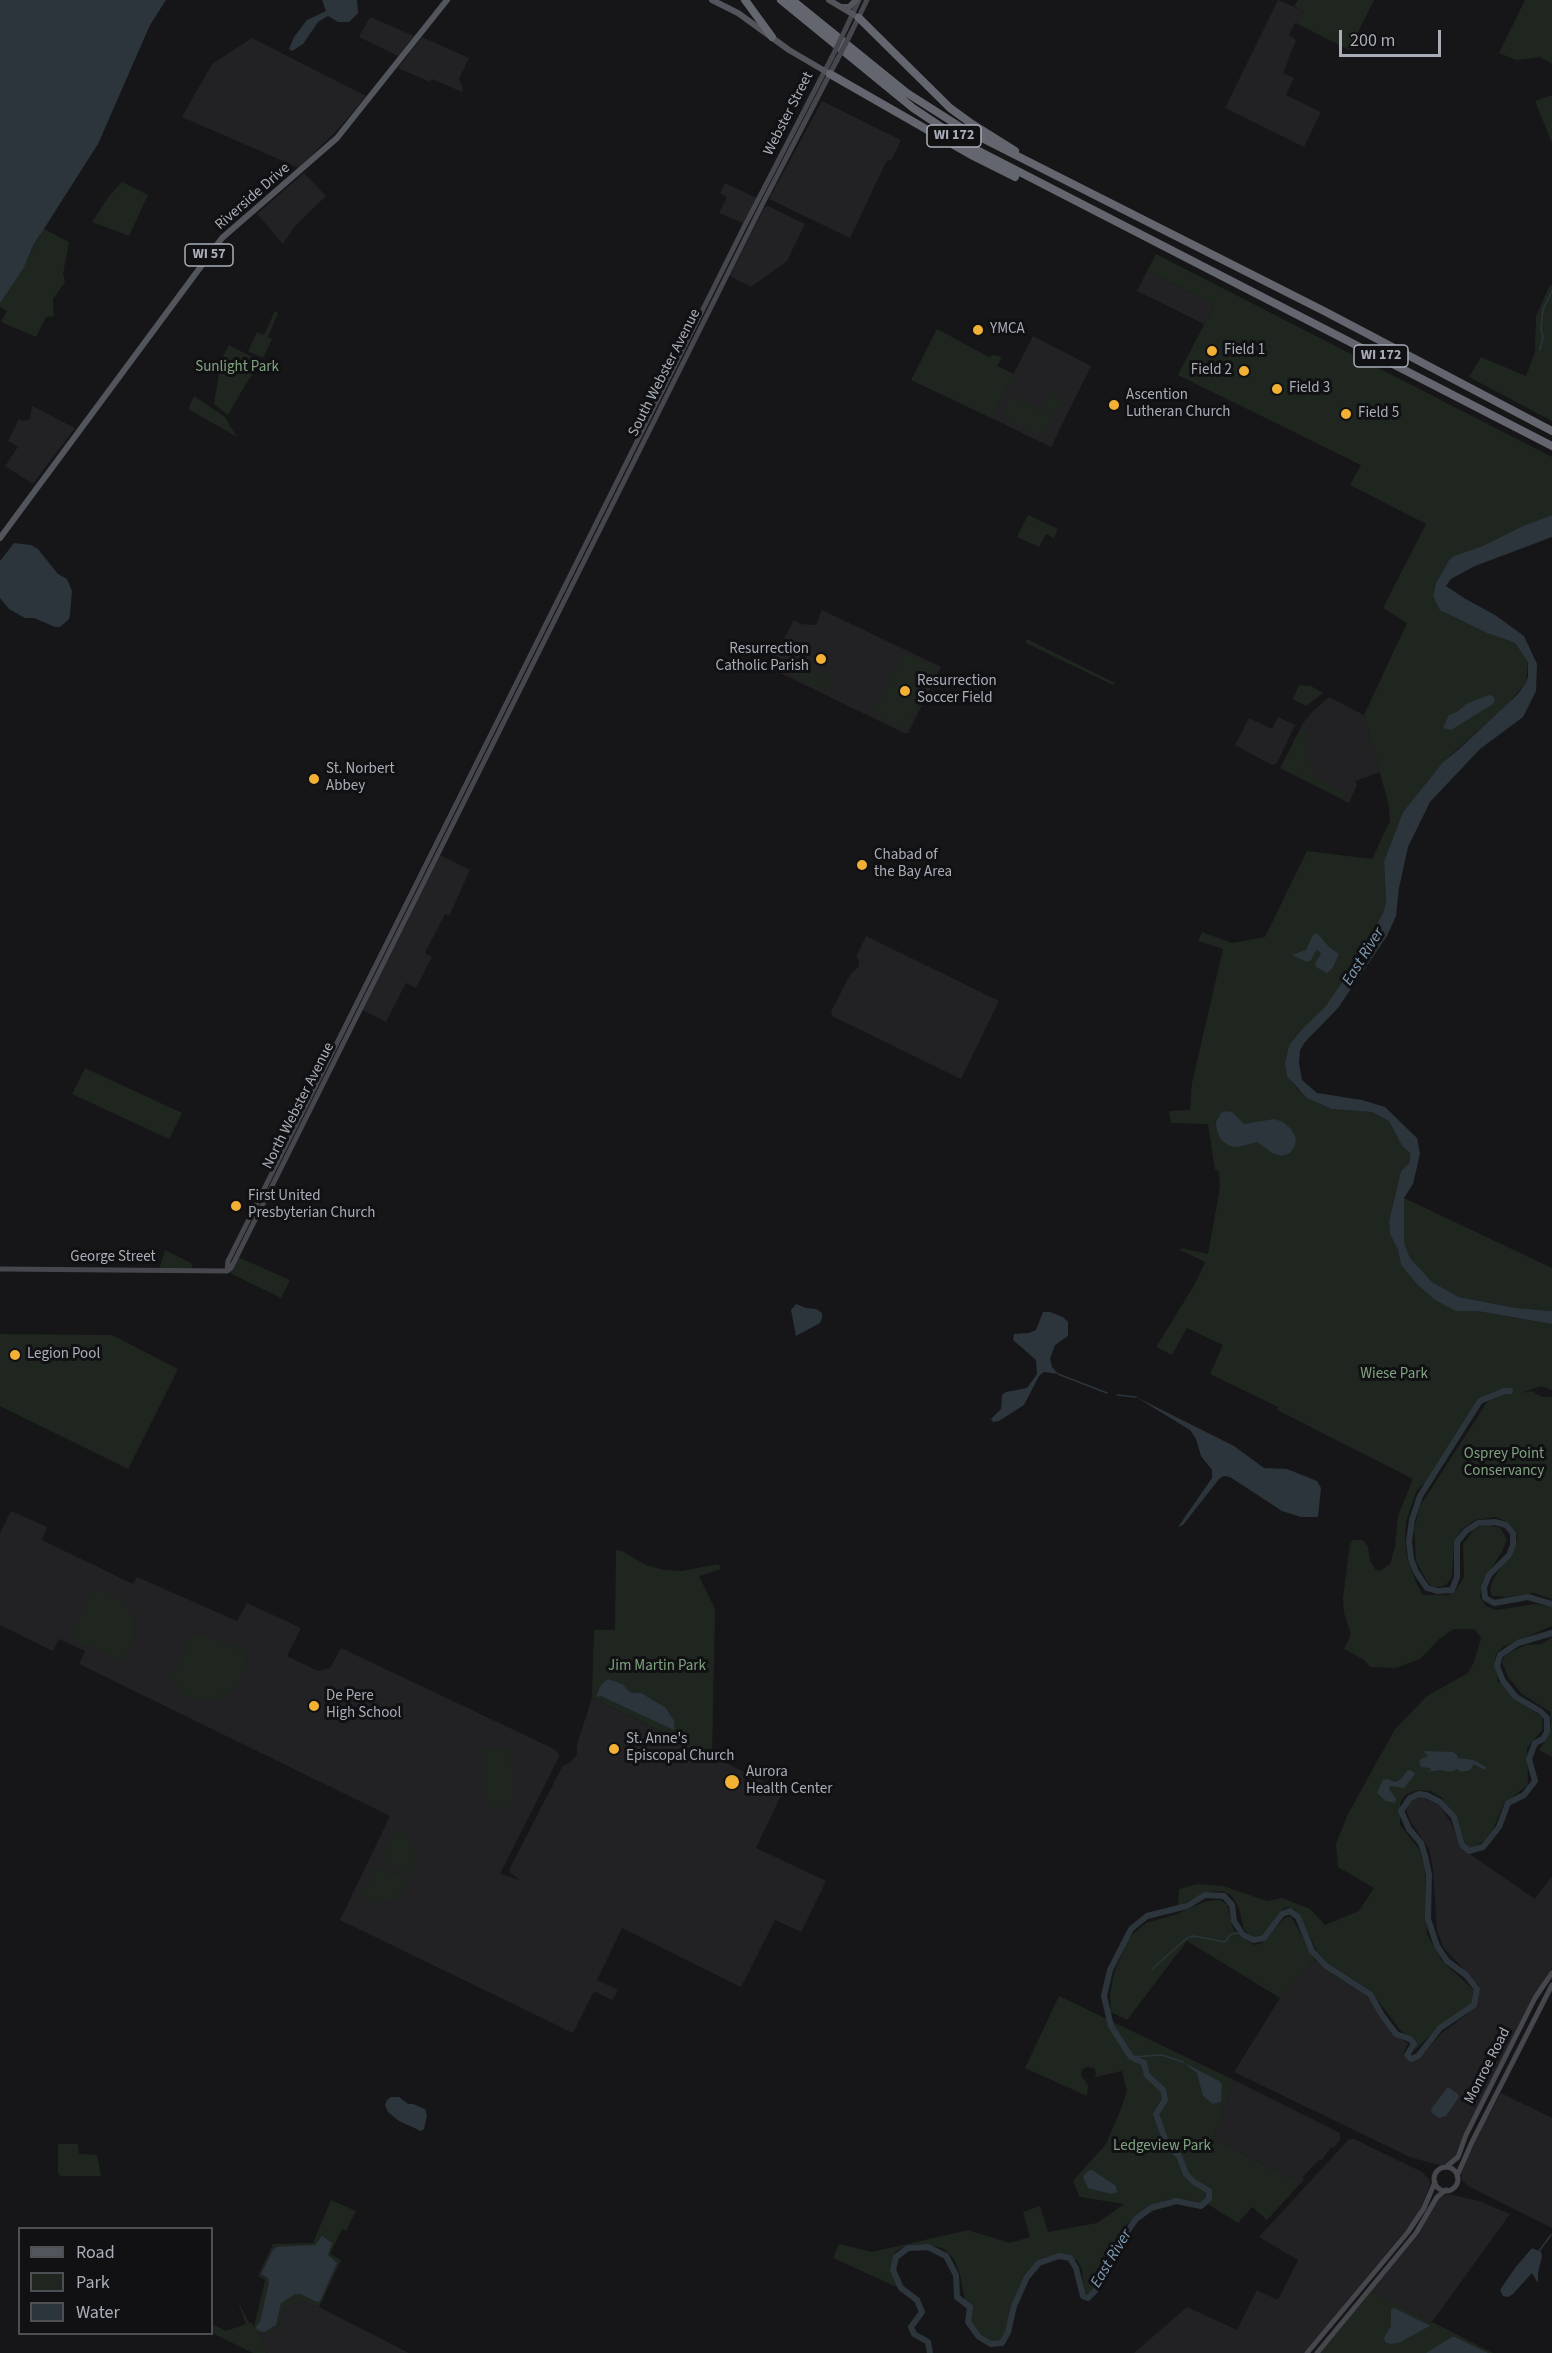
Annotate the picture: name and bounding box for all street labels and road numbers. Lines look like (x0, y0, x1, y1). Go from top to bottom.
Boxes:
street label: Webster Street (760, 69, 818, 159)
road number: WI 172 (927, 125, 981, 147)
street label: Riverside Drive (212, 160, 294, 234)
road number: WI 57 (185, 244, 233, 266)
street label: South Webster Avenue (625, 306, 705, 440)
road number: WI 172 (1354, 345, 1408, 367)
street label: North Webster Avenue (259, 1040, 339, 1172)
street label: George Street (70, 1249, 156, 1267)
street label: Monroe Road (1461, 2025, 1515, 2107)

